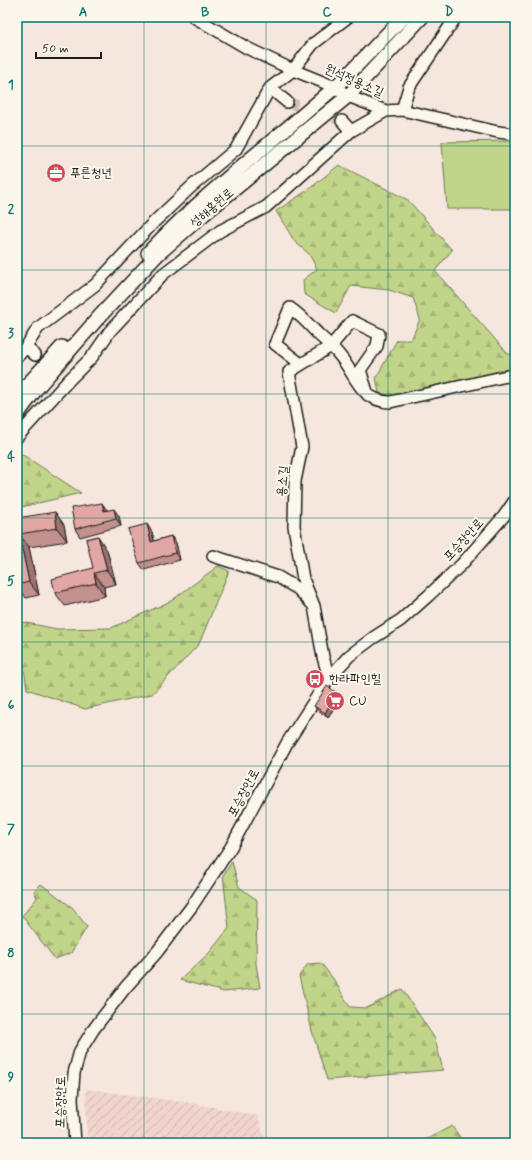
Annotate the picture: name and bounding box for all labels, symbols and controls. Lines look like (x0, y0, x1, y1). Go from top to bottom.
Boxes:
text: A (79, 4, 87, 21)
text: B (201, 4, 210, 21)
text: C (322, 4, 332, 21)
text: D (445, 4, 454, 21)
scale bar (36, 34, 101, 60)
text: 50 m (42, 41, 69, 57)
street label: 원석정용소길 (322, 60, 386, 102)
text: 1 (8, 77, 14, 94)
office icon: 푸른청년 (45, 162, 67, 184)
place label: 푸른청년 (70, 165, 112, 182)
street label: 성해홍원로 (186, 185, 238, 231)
text: 2 (8, 201, 15, 218)
text: 3 (8, 325, 14, 342)
text: 4 (7, 449, 15, 466)
street label: 용소길 (273, 465, 293, 497)
street label: 포승장안로 (440, 515, 488, 565)
text: 5 (7, 573, 15, 590)
bus stop icon: 한라파인힐 (304, 668, 326, 690)
place label: 한라파인힐 (329, 671, 382, 688)
supermarket icon: CU (324, 690, 346, 712)
place label: CU (349, 693, 367, 710)
text: 6 (8, 697, 15, 714)
street label: 포승장안로 (224, 766, 264, 820)
text: 7 (7, 821, 15, 838)
text: 8 (7, 945, 15, 962)
text: 9 (8, 1069, 15, 1086)
street label: 포승장안로 (52, 1076, 70, 1128)

